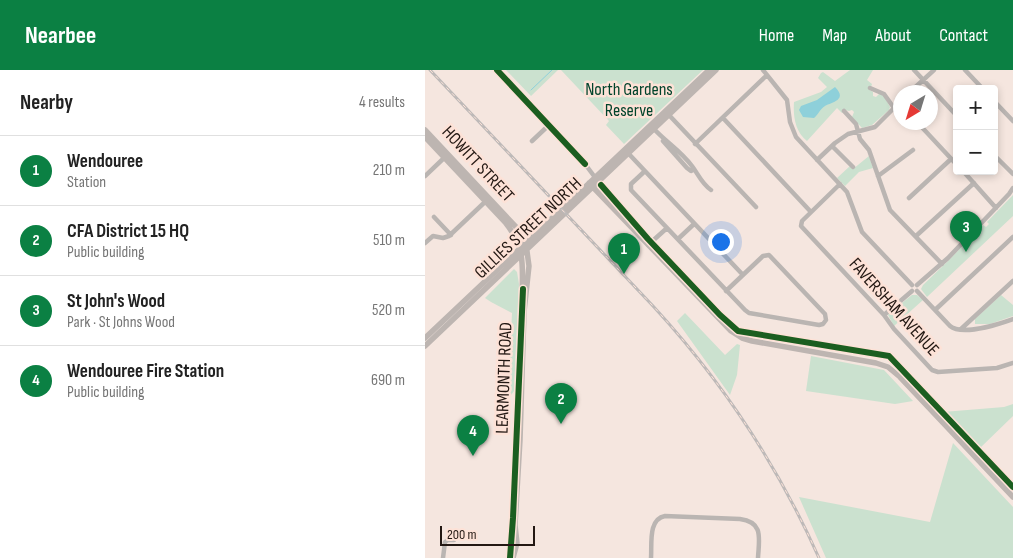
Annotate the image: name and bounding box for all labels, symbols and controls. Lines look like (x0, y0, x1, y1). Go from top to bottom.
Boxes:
text: Nearbee (25, 21, 96, 50)
text: Home (759, 25, 794, 46)
text: Map (822, 25, 847, 46)
text: About (875, 25, 911, 46)
text: Contact (939, 25, 988, 46)
park label: North Gardens Reserve (585, 79, 673, 121)
north arrow (893, 85, 938, 130)
map controls (953, 85, 998, 175)
button: + (953, 85, 998, 130)
text: Nearby (20, 90, 73, 115)
text: 4 results (359, 93, 405, 112)
street label: HOWITT STREET (438, 122, 518, 206)
button: − (953, 130, 998, 175)
text: Wendouree (67, 150, 143, 173)
text: 1 (33, 161, 39, 180)
text: 210 m (373, 161, 405, 180)
text: Station (67, 173, 106, 192)
street label: GILLIES STREET NORTH (470, 173, 586, 283)
pin: 3 (950, 211, 982, 252)
text: CFA District 15 HQ (67, 220, 189, 243)
your location (708, 229, 734, 255)
text: 2 (32, 231, 40, 250)
text: 510 m (373, 231, 405, 250)
pin: 1 (608, 233, 640, 274)
text: Public building (67, 243, 144, 262)
street label: FAVERSHAM AVENUE (845, 254, 943, 360)
text: St John's Wood (67, 290, 165, 313)
text: 3 (32, 301, 40, 320)
text: 520 m (372, 301, 405, 320)
text: Park · St Johns Wood (67, 313, 175, 332)
street label: LEARMONTH ROAD (492, 322, 516, 434)
text: Wendouree Fire Station (67, 360, 224, 383)
text: 4 (32, 371, 40, 390)
text: 690 m (371, 371, 405, 390)
text: Public building (67, 383, 144, 402)
pin: 2 (545, 383, 577, 424)
pin: 4 (457, 415, 489, 456)
scale bar (440, 523, 535, 546)
text: 200 m (447, 526, 476, 543)

